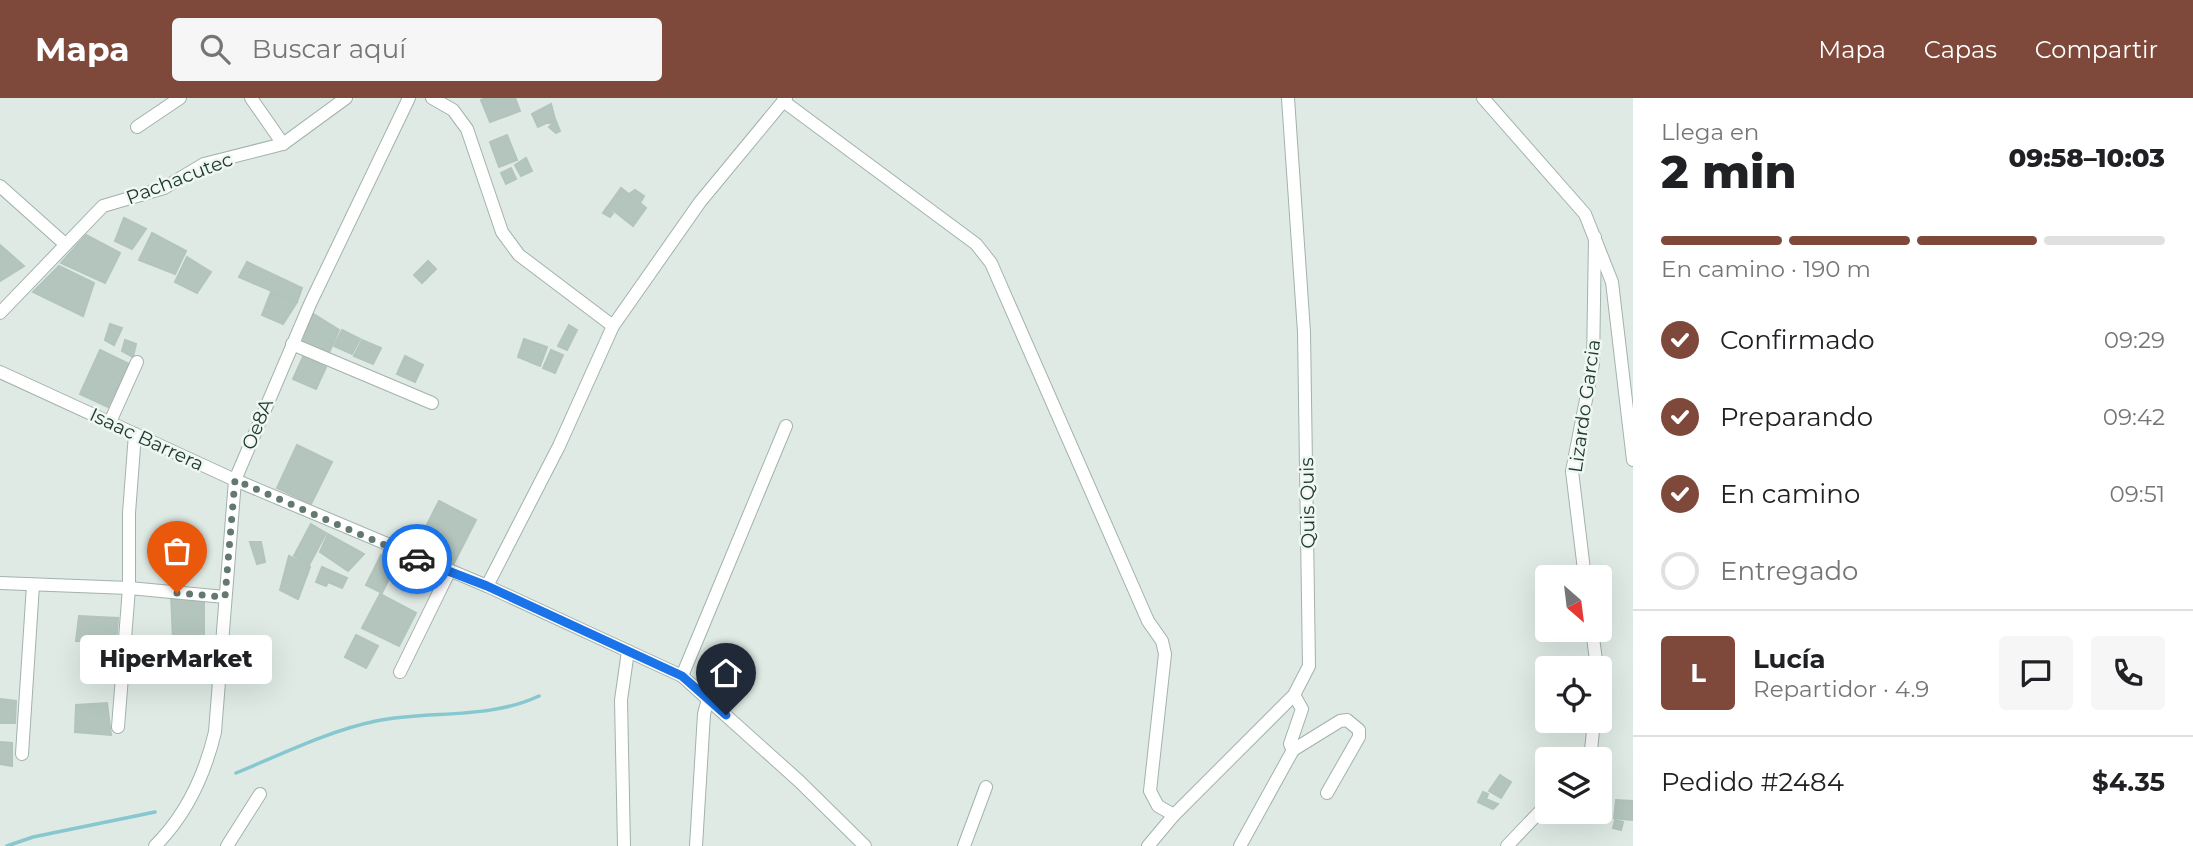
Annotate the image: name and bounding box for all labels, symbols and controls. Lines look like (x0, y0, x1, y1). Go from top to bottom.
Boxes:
search box (172, 18, 662, 81)
text: Mapa (35, 29, 130, 69)
icon: search (196, 30, 234, 68)
text: Buscar aquí (252, 33, 406, 65)
text: Mapa (1818, 35, 1886, 64)
text: Capas (1924, 35, 1997, 64)
text: Compartir (2035, 35, 2158, 64)
text: Llega en (1661, 118, 1759, 146)
text: 09:58–10:03 (2008, 142, 2165, 174)
text: 2 min (1661, 143, 1796, 200)
street label: Pachacutec (123, 148, 236, 209)
text: En camino · 190 m (1661, 255, 1871, 283)
icon: check (1661, 321, 1699, 359)
text: Confirmado (1720, 324, 1875, 356)
text: 09:29 (2104, 326, 2165, 354)
street label: Lizardo Garcia (1564, 338, 1605, 474)
street label: Oe8A (237, 395, 278, 453)
icon: check (1661, 398, 1699, 436)
text: Preparando (1720, 401, 1873, 433)
street label: Isaac Barrera (86, 403, 207, 476)
text: 09:42 (2103, 403, 2165, 431)
street label: Quis Quis (1295, 457, 1320, 549)
icon: check (1661, 475, 1699, 513)
text: En camino (1720, 478, 1860, 510)
text: 09:51 (2110, 480, 2165, 508)
pin (147, 521, 207, 593)
courier (382, 524, 452, 594)
icon: bag (158, 532, 196, 570)
icon: car (398, 540, 436, 578)
text: Entregado (1720, 555, 1858, 587)
north arrow (1535, 565, 1612, 642)
map controls (1535, 565, 1612, 824)
callout: HiperMarket (81, 635, 273, 684)
button: chat (1999, 636, 2073, 710)
button: phone (2091, 636, 2165, 710)
pin (696, 643, 756, 715)
text: Lucía (1753, 643, 1826, 675)
text: HiperMarket (99, 645, 253, 673)
icon: home (707, 654, 745, 692)
button: locate (1535, 656, 1612, 733)
text: L (1690, 657, 1706, 689)
text: Repartidor · 4.9 (1753, 675, 1929, 703)
button: layers (1535, 747, 1612, 824)
text: Pedido #2484 (1661, 766, 1844, 798)
text: $4.35 (2092, 766, 2165, 798)

